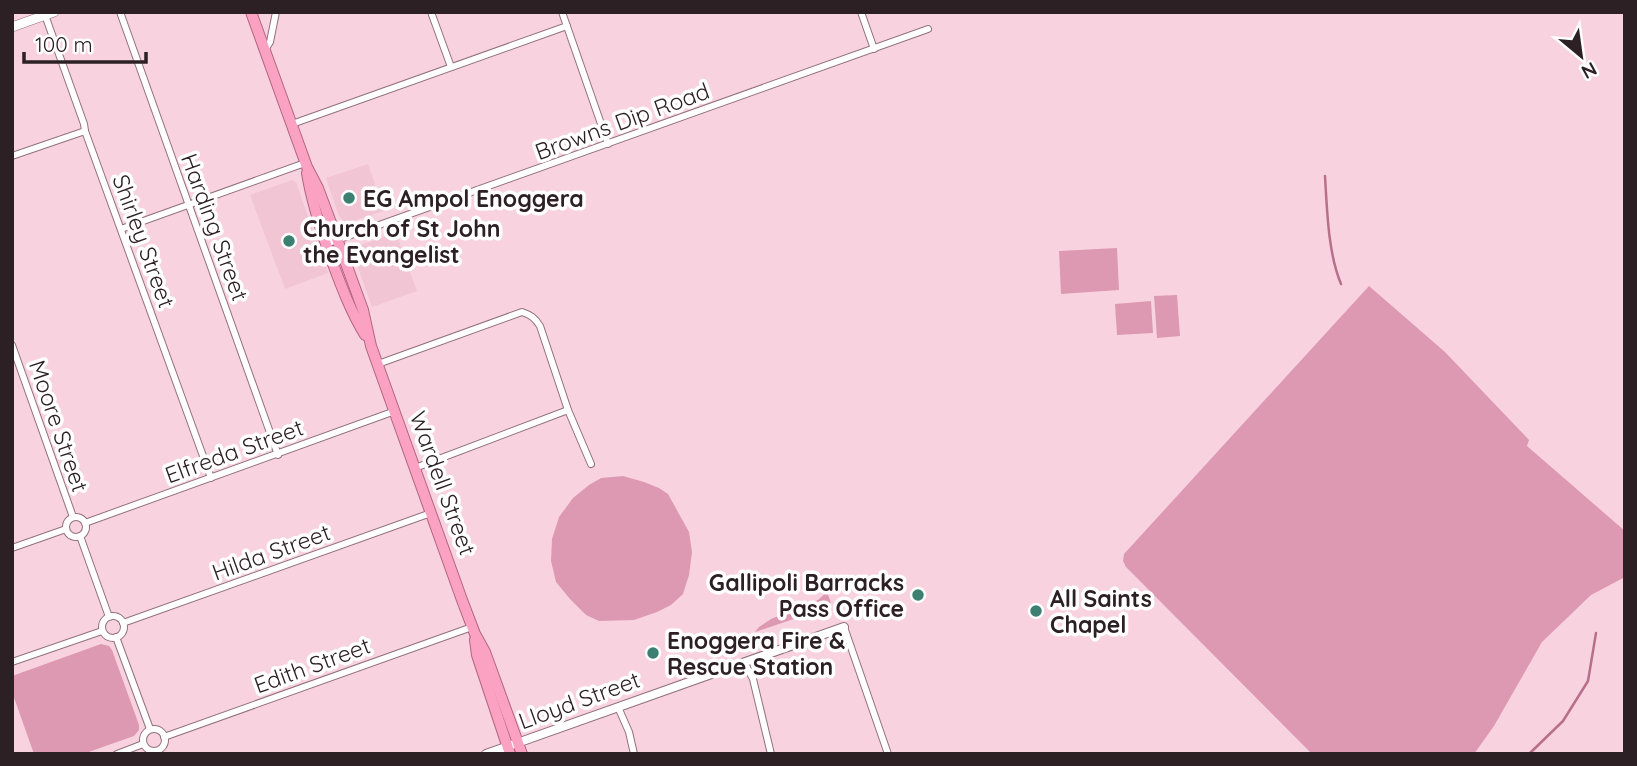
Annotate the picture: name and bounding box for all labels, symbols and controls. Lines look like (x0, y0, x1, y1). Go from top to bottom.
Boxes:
scale bar (24, 21, 147, 65)
north arrow (1546, 21, 1616, 91)
text: 100 m (35, 31, 93, 57)
text: N (1577, 57, 1601, 85)
street label: Browns Dip Road (531, 76, 713, 166)
street label: Harding Street (175, 149, 255, 305)
street label: Shirley Street (106, 170, 182, 312)
place label: EG Ampol Enoggera (363, 184, 584, 213)
marker: EG Ampol Enoggera (341, 190, 357, 206)
place label: Church of St John the Evangelist (303, 214, 500, 269)
marker: Church of St John the Evangelist (281, 233, 297, 249)
street label: Moore Street (23, 356, 95, 496)
street label: Wardell Street (404, 407, 483, 559)
street label: Elfreda Street (161, 413, 307, 489)
street label: Hilda Street (208, 517, 334, 587)
place label: Gallipoli Barracks Pass Office (709, 568, 904, 623)
place label: All Saints Chapel (1050, 584, 1152, 639)
marker: Gallipoli Barracks Pass Office (910, 587, 926, 603)
marker: All Saints Chapel (1028, 603, 1044, 619)
place label: Enoggera Fire & Rescue Station (667, 626, 845, 681)
street label: Edith Street (250, 630, 374, 699)
marker: Enoggera Fire & Rescue Station (645, 645, 661, 661)
street label: Lloyd Street (514, 665, 644, 735)

